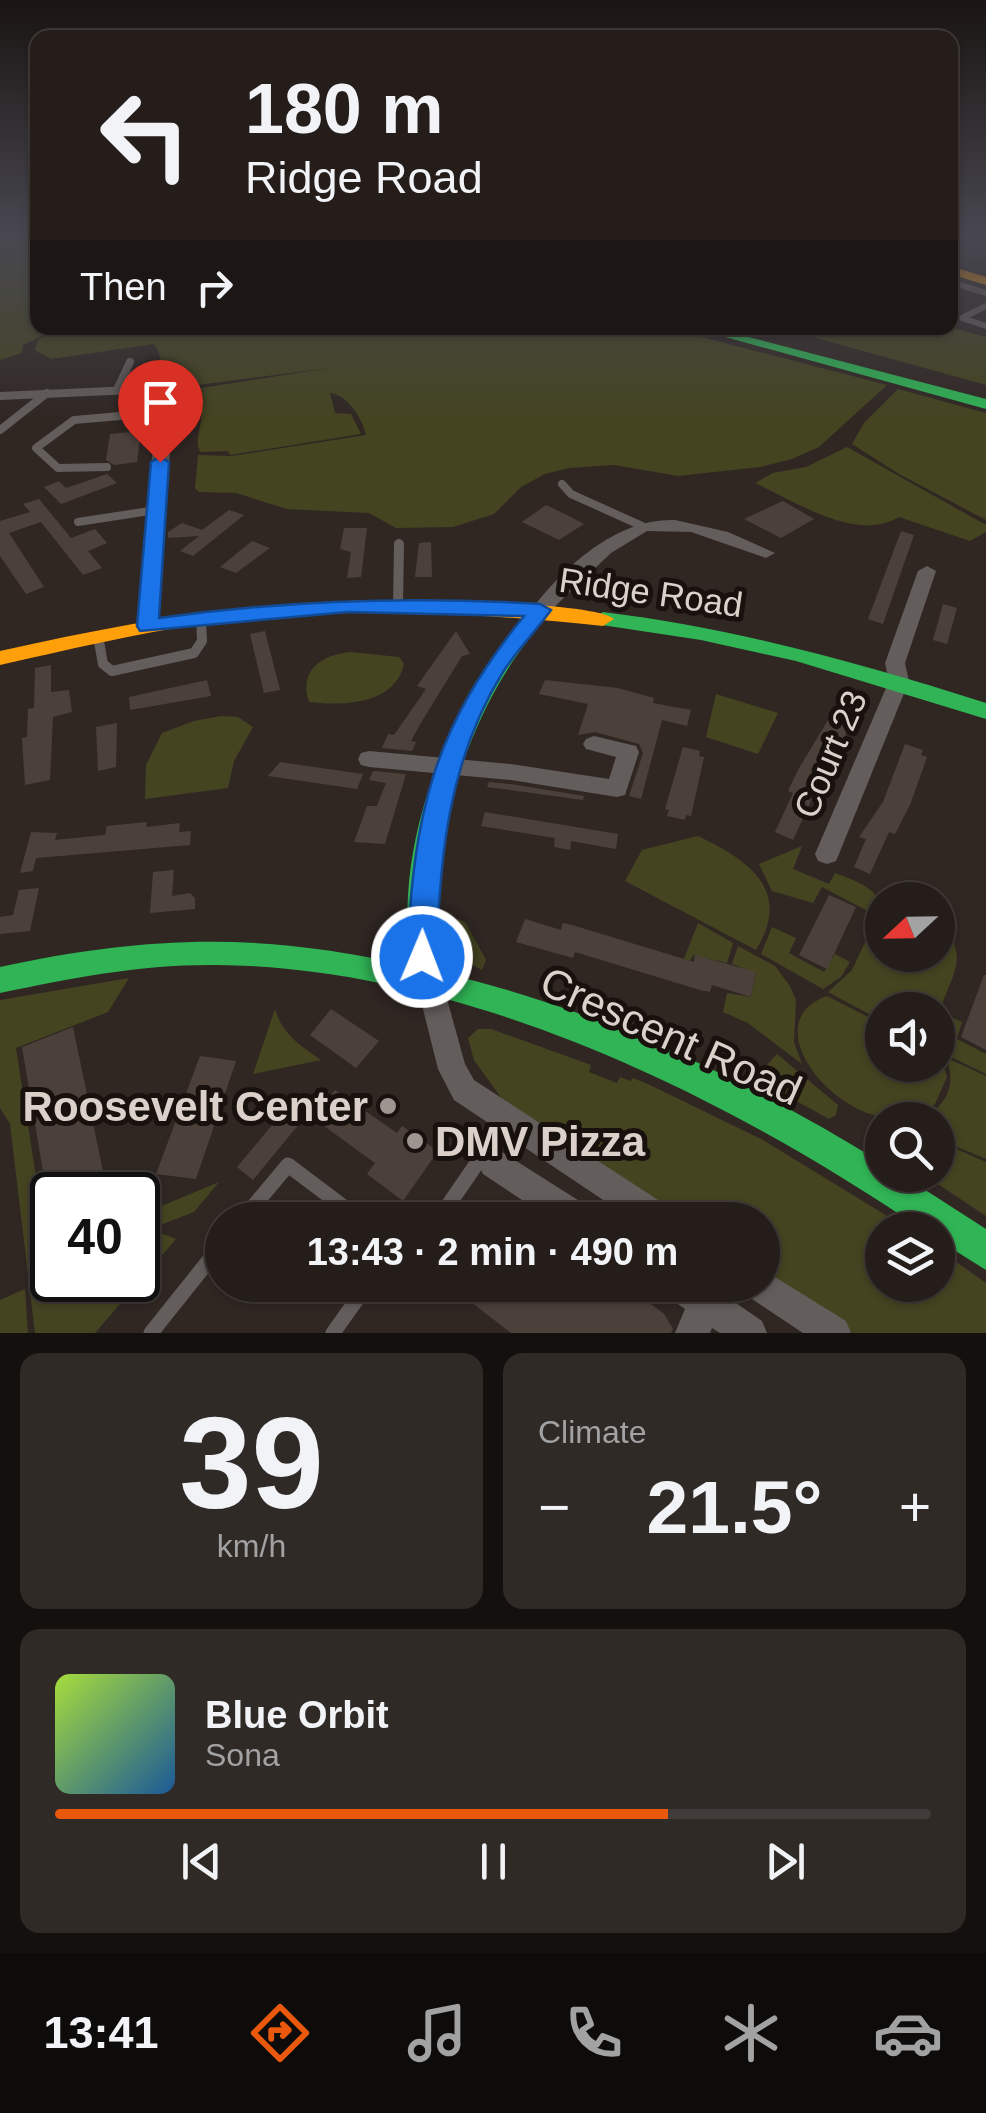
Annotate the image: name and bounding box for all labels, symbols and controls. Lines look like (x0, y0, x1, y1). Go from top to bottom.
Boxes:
icon: left (80, 70, 210, 200)
text: 180 m (245, 70, 443, 148)
text: Ridge Road (245, 152, 483, 203)
icon: right (187, 260, 242, 315)
text: Then (80, 266, 167, 308)
pin (118, 360, 203, 463)
icon: arrive (133, 375, 188, 430)
street label: Ridge Road (557, 560, 745, 624)
street label: Court 23 (786, 685, 874, 823)
north arrow (865, 882, 955, 972)
map controls (865, 882, 955, 1302)
position arrow (370, 905, 474, 1009)
street label: Crescent Road (533, 958, 809, 1114)
button: sound (865, 992, 955, 1082)
place label: Roosevelt Center (23, 1083, 368, 1130)
marker: Roosevelt Center (377, 1095, 399, 1117)
button: search (865, 1102, 955, 1192)
place label: DMV Pizza (435, 1118, 646, 1165)
marker: DMV Pizza (404, 1130, 426, 1152)
speed limit sign: 40 (30, 1172, 160, 1302)
button: layers (865, 1212, 955, 1302)
text: 13:43 · 2 min · 490 m (307, 1231, 678, 1273)
text: 39 (179, 1390, 324, 1536)
text: Climate (538, 1414, 646, 1450)
text: 21.5° (647, 1465, 822, 1549)
text: − (538, 1476, 570, 1538)
text: + (899, 1476, 931, 1538)
text: km/h (217, 1528, 286, 1564)
text: Blue Orbit (205, 1694, 389, 1736)
text: Sona (205, 1737, 280, 1773)
icon: previous (174, 1834, 229, 1889)
icon: pause (466, 1834, 521, 1889)
icon: next (758, 1834, 813, 1889)
icon: directions (245, 1998, 315, 2068)
icon: music (402, 1998, 472, 2068)
icon: phone (559, 1998, 629, 2068)
icon: climate (716, 1998, 786, 2068)
icon: car (873, 1998, 943, 2068)
text: 13:41 (43, 2007, 159, 2058)

